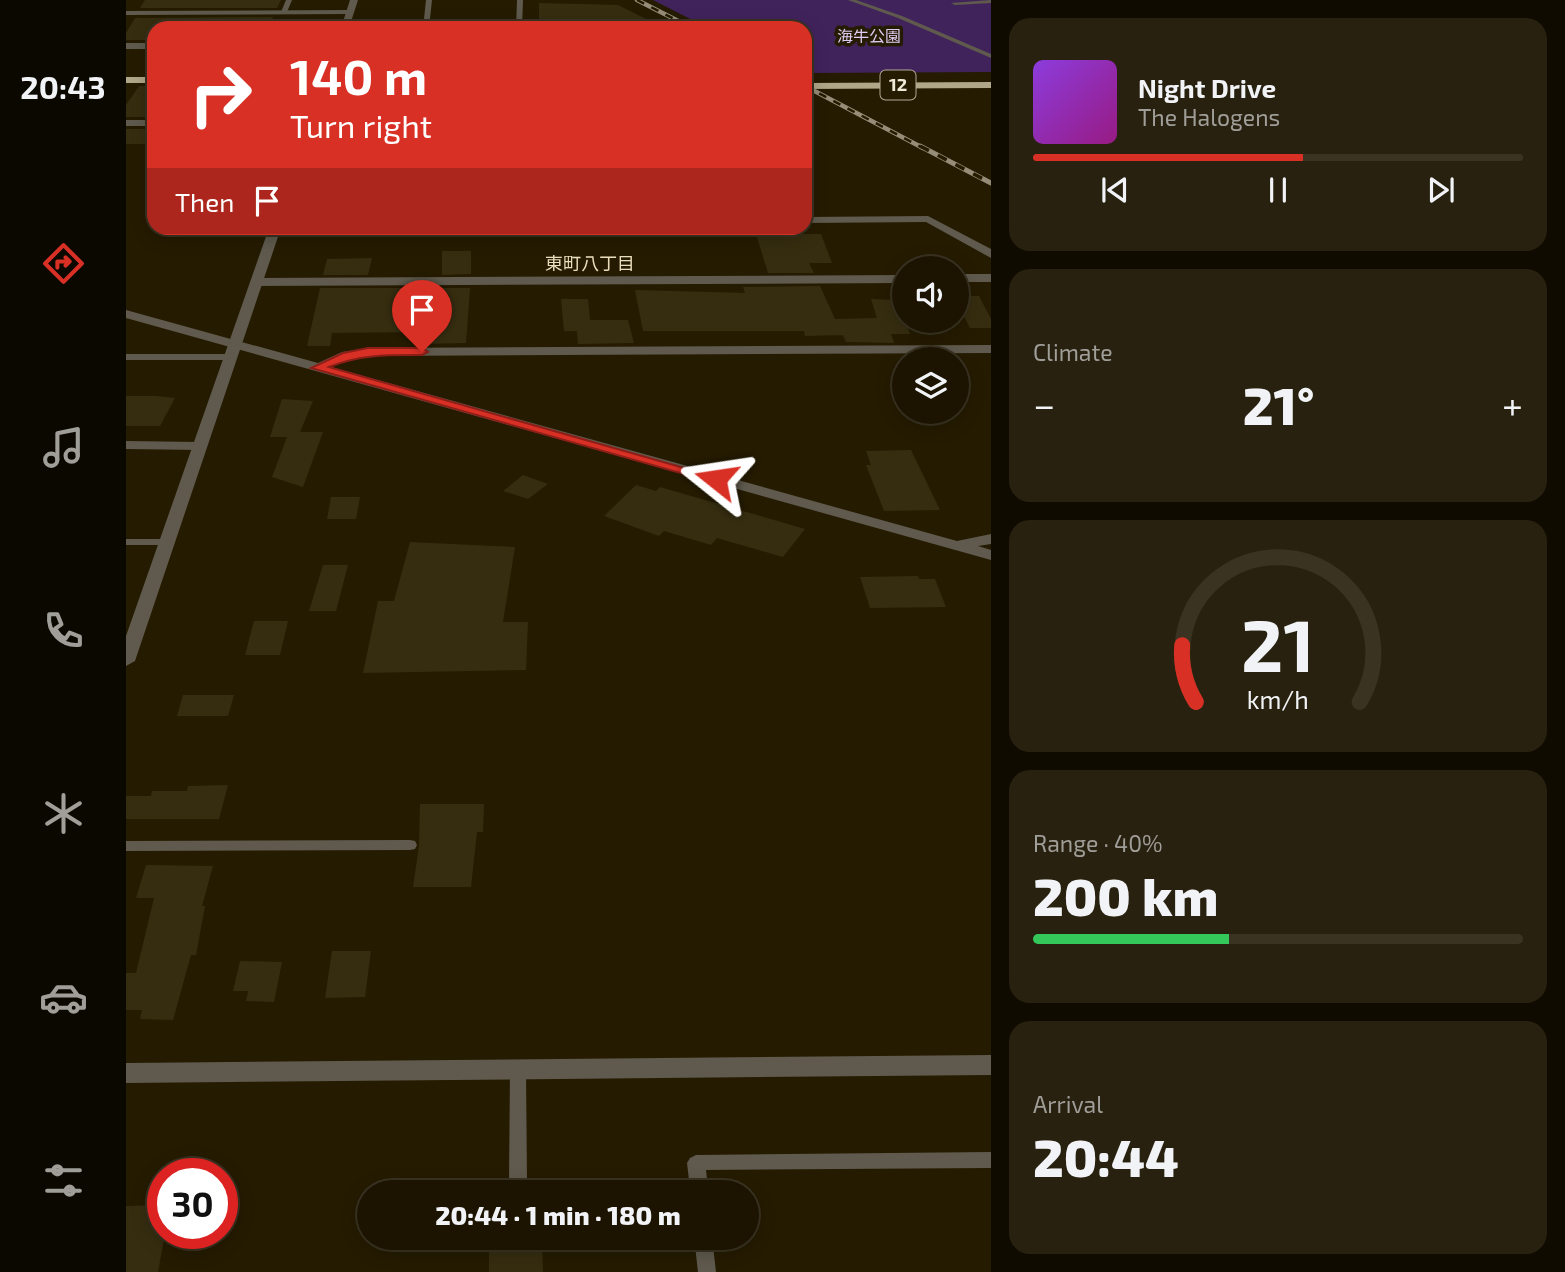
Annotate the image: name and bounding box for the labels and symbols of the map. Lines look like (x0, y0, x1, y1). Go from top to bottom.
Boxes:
park label: 海牛公園 (837, 26, 901, 45)
road number: 12 (880, 70, 916, 100)
district label: 東町八丁目 (545, 252, 635, 274)
pin (392, 280, 452, 352)
position arrow (679, 442, 753, 516)
speed limit sign: 30 (147, 1158, 238, 1249)

